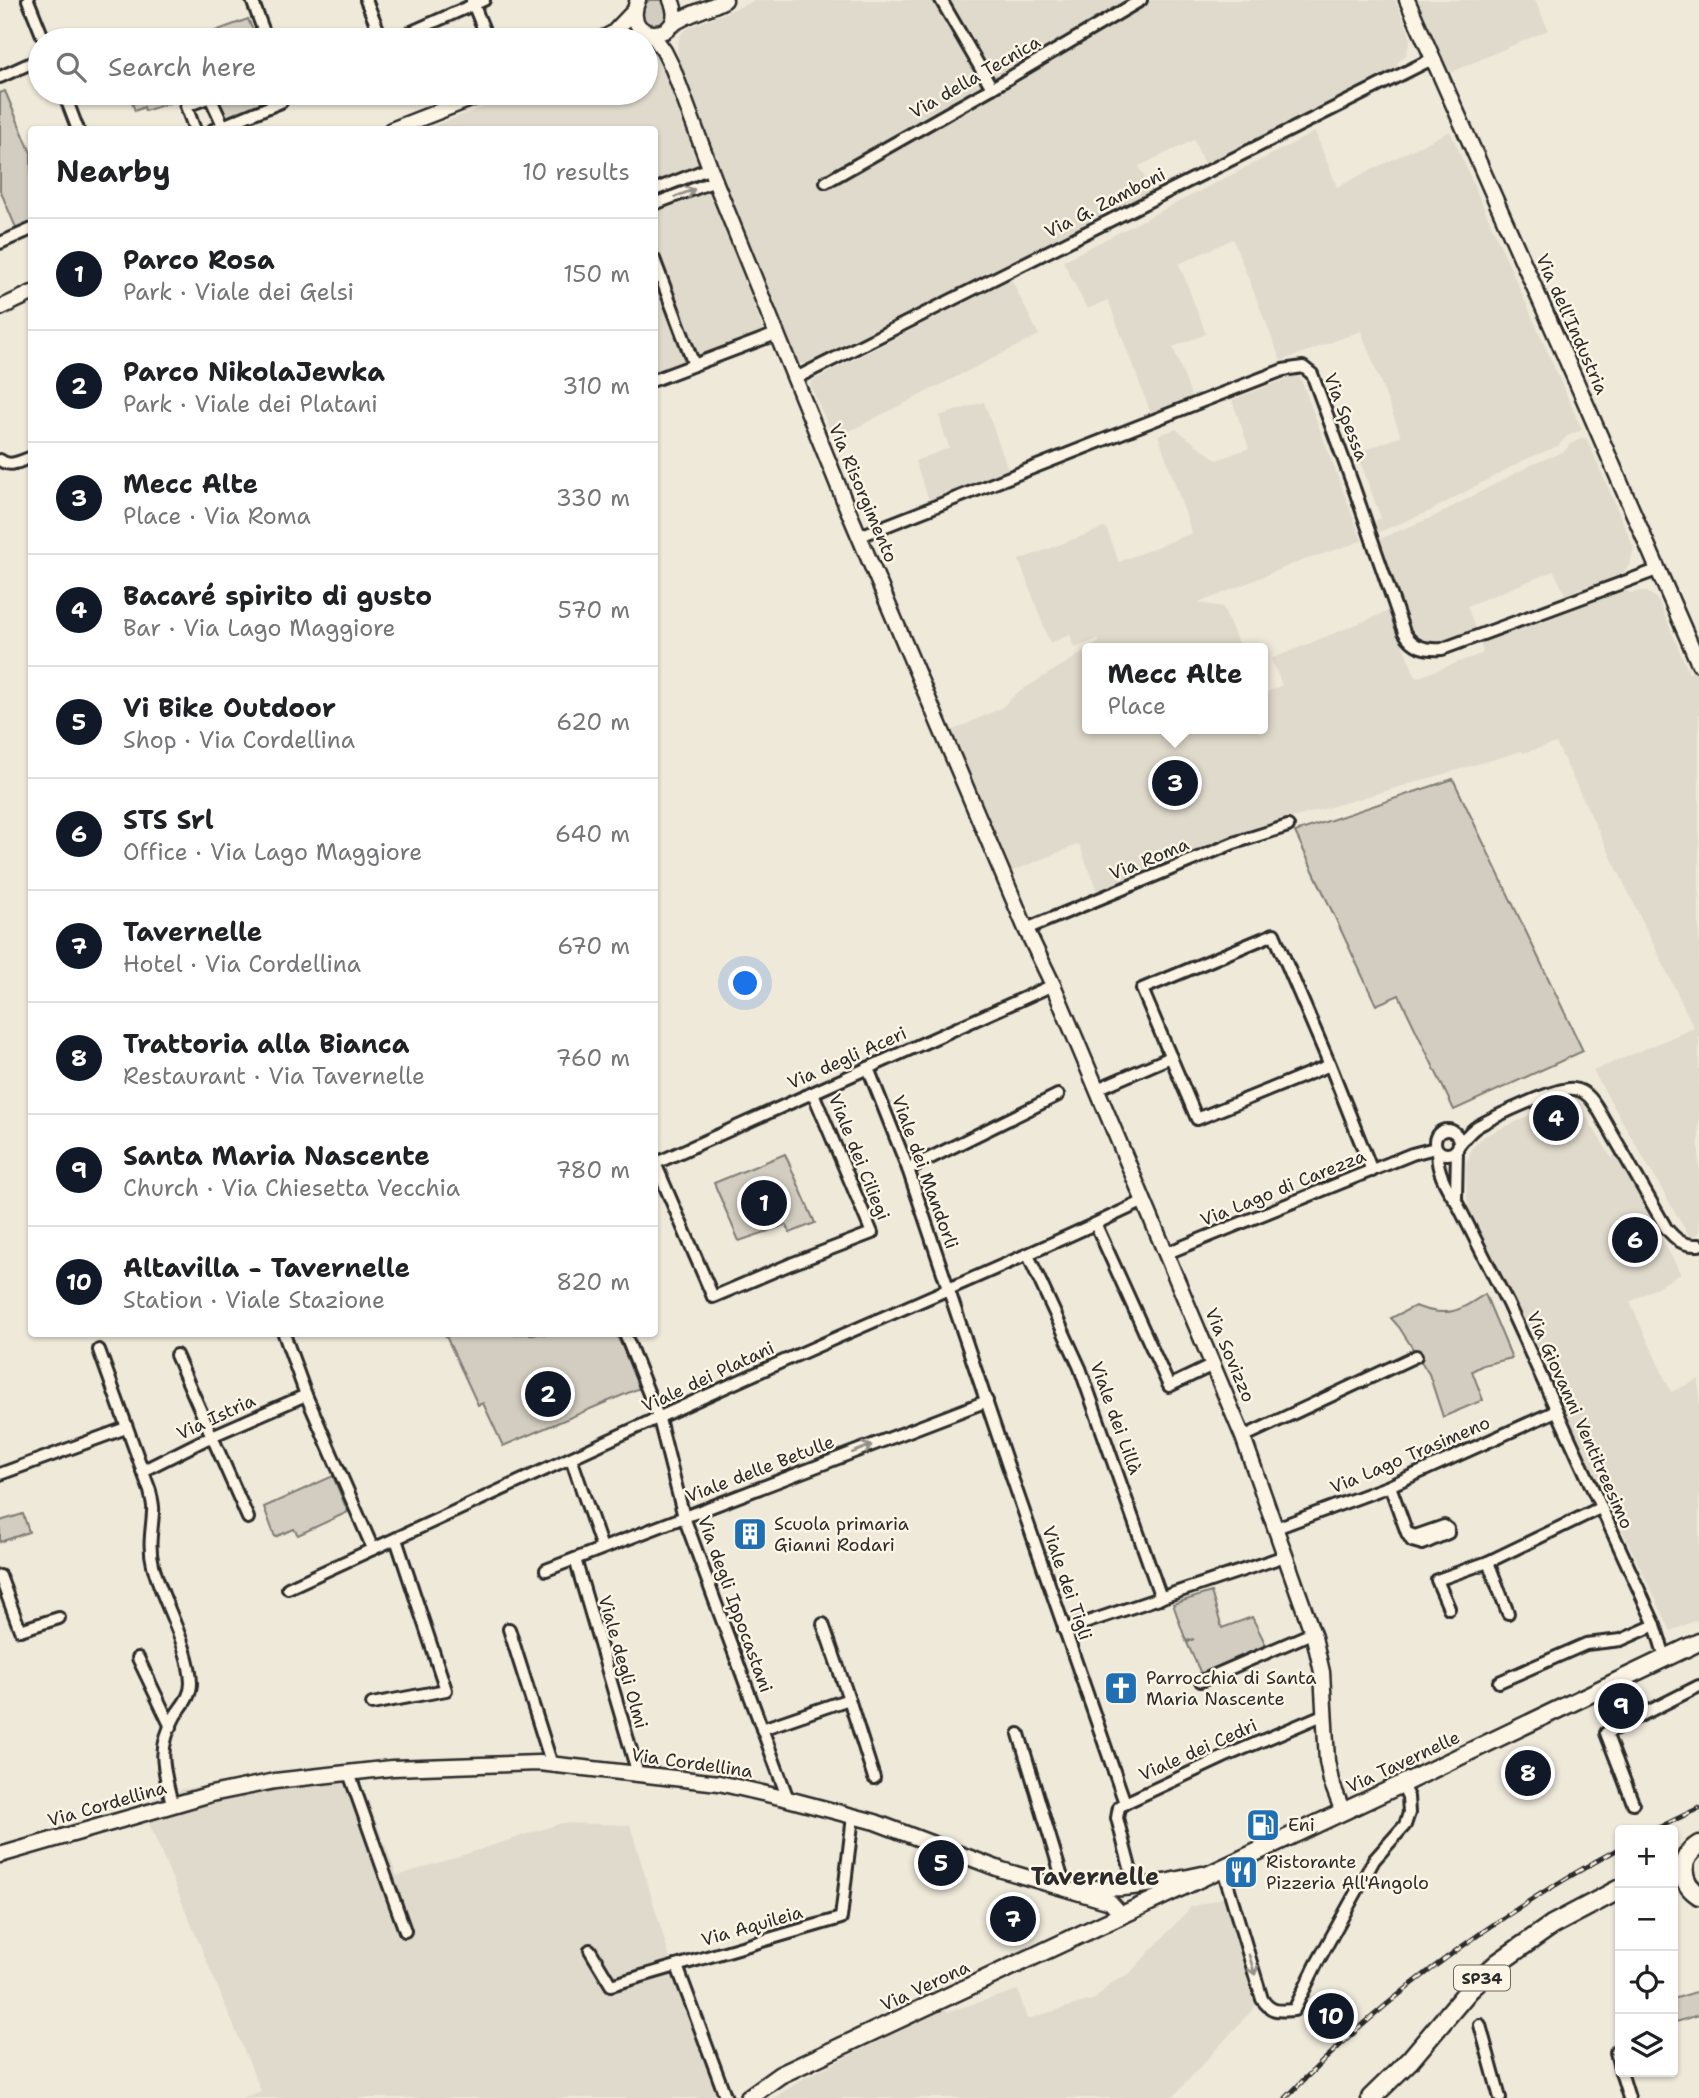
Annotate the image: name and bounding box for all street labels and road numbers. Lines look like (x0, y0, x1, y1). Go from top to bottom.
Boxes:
street label: Via della Tecnica (905, 30, 1045, 124)
street label: Via G. Zamboni (1040, 162, 1170, 244)
street label: Via dell'Industria (1530, 250, 1614, 398)
street label: Via Spessa (1318, 370, 1374, 464)
street label: Via Risorgimento (823, 420, 903, 566)
street label: Via Roma (1106, 832, 1192, 886)
street label: Via degli Aceri (784, 1021, 910, 1095)
street label: Viale dei Ciliegi (823, 1090, 895, 1224)
street label: Viale dei Mandorli (886, 1092, 964, 1252)
street label: Via Lago di Carezza (1197, 1144, 1369, 1232)
street label: Via Sovizzo (1199, 1304, 1261, 1406)
street label: Via Giovanni Ventitreesimo (1521, 1307, 1639, 1533)
street label: Viale dei Platani (638, 1336, 778, 1418)
street label: Viale dei Lillà (1084, 1358, 1148, 1478)
street label: Via Istria (173, 1388, 259, 1446)
street label: Via Lago Trasimeno (1326, 1410, 1494, 1500)
street label: Viale delle Betulle (682, 1430, 838, 1508)
street label: Via degli Ippocastani (692, 1512, 778, 1696)
street label: Viale dei Tigli (1036, 1523, 1098, 1643)
street label: Viale degli Olmi (593, 1593, 653, 1731)
street label: Viale dei Cedri (1135, 1713, 1261, 1787)
street label: Via Tavernelle (1342, 1725, 1464, 1799)
street label: Via Cordellina (630, 1743, 754, 1783)
street label: Via Cordellina (45, 1776, 169, 1832)
street label: Via Aquileia (699, 1900, 805, 1952)
street label: Via Verona (877, 1955, 973, 2017)
road number: SP34 (1454, 1966, 1510, 1990)

